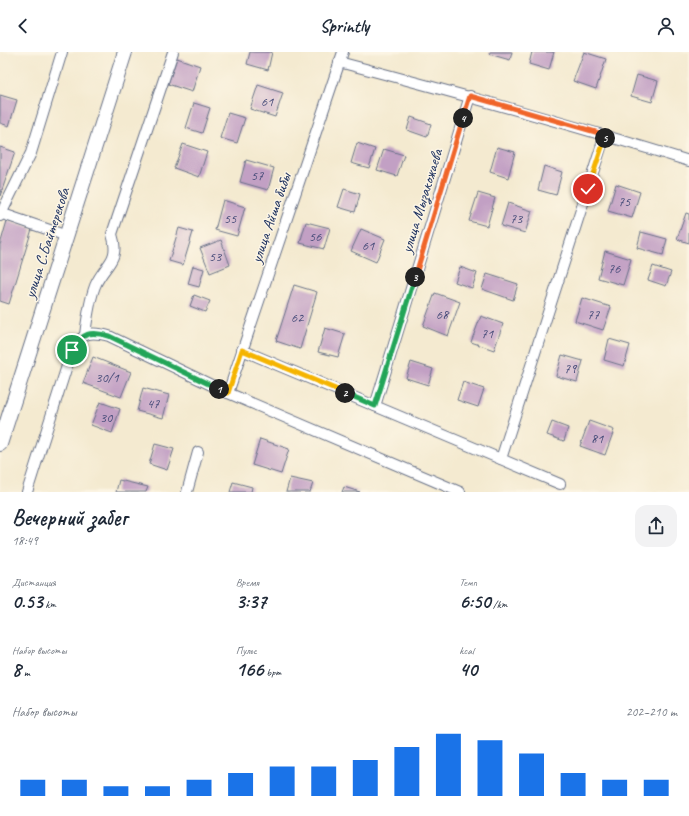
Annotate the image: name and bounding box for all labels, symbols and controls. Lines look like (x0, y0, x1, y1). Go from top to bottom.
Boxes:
icon: back (12, 15, 34, 37)
text: Sprintly (320, 15, 369, 37)
icon: person (655, 15, 677, 37)
house number: 61 (261, 93, 274, 110)
pin: 4 (453, 108, 473, 128)
text: 4 (461, 111, 465, 125)
pin: 5 (595, 128, 615, 148)
text: 5 (603, 131, 607, 145)
street label: улица Мызакожаева (396, 145, 448, 256)
house number: 57 (251, 167, 264, 184)
street label: улица Айша бибы (246, 169, 296, 267)
pin (571, 172, 605, 206)
icon: check (577, 178, 599, 200)
street label: улица С.Байтерекова (19, 184, 75, 302)
house number: 75 (618, 193, 631, 210)
house number: 55 (224, 210, 237, 227)
house number: 73 (510, 210, 524, 227)
house number: 56 (309, 228, 322, 245)
house number: 61 (362, 237, 375, 254)
house number: 53 (209, 248, 223, 265)
house number: 76 (608, 260, 621, 277)
pin: 3 (405, 267, 425, 287)
text: 3 (413, 270, 417, 284)
house number: 68 (436, 306, 450, 323)
house number: 77 (587, 306, 600, 323)
house number: 62 (291, 309, 305, 326)
house number: 71 (481, 325, 494, 342)
pin (55, 333, 89, 367)
icon: arrive (61, 339, 83, 361)
house number: 79 (564, 360, 578, 377)
house number: 30/1 (95, 369, 119, 386)
pin: 1 (209, 379, 229, 399)
text: 1 (217, 382, 221, 396)
pin: 2 (335, 383, 355, 403)
text: 2 (343, 386, 347, 400)
house number: 47 (147, 395, 160, 412)
house number: 30 (100, 409, 114, 426)
house number: 81 (591, 430, 604, 447)
text: Вечерний забег (12, 504, 127, 532)
button: share (635, 505, 677, 547)
text: 18:49 (12, 533, 38, 549)
text: Дистанция (12, 575, 56, 589)
text: Время (236, 575, 259, 589)
text: Темп (459, 575, 477, 589)
text: 0.53 (12, 589, 43, 614)
text: 3:37 (236, 589, 267, 614)
text: 6:50 (459, 589, 490, 614)
text: km (43, 597, 56, 611)
text: /km (490, 597, 507, 611)
text: Набор высоты (12, 643, 67, 657)
text: Пульс (236, 643, 257, 657)
text: kcal (459, 643, 474, 657)
text: 8 (12, 657, 21, 682)
text: 166 (236, 657, 264, 682)
text: 40 (459, 657, 477, 682)
text: m (21, 665, 30, 679)
text: bpm (264, 665, 281, 679)
text: Набор высоты (12, 704, 77, 720)
text: 202–210 m (626, 704, 677, 720)

